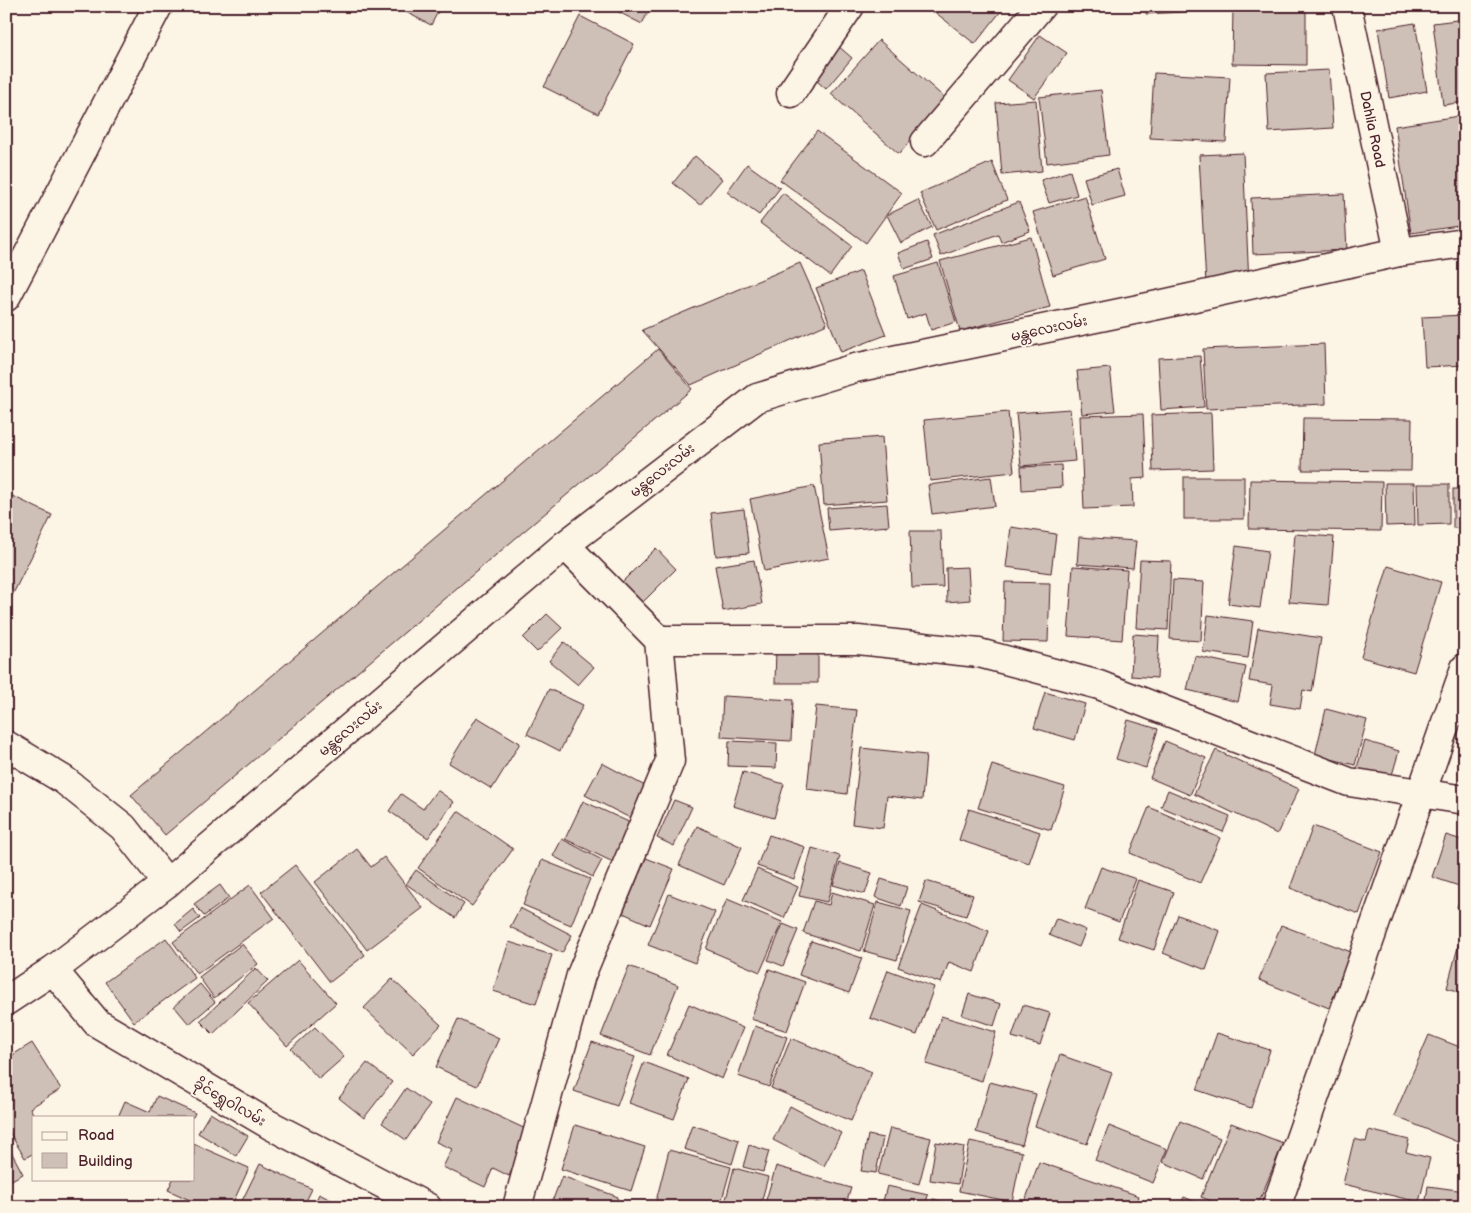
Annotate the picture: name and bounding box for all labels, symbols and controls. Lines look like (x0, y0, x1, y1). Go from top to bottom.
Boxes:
street label: Dahlia Road (1356, 90, 1389, 169)
street label: မန္တလေးလမ်း (1009, 310, 1089, 348)
street label: မန္တလေးလမ်း (625, 438, 700, 503)
street label: မန္တလေးလမ်း (314, 695, 387, 762)
street label: ခိုင်ရွှေဝါလမ်း (189, 1073, 270, 1132)
legend (32, 1116, 195, 1180)
text: Road (78, 1126, 114, 1145)
text: Building (78, 1152, 133, 1171)

